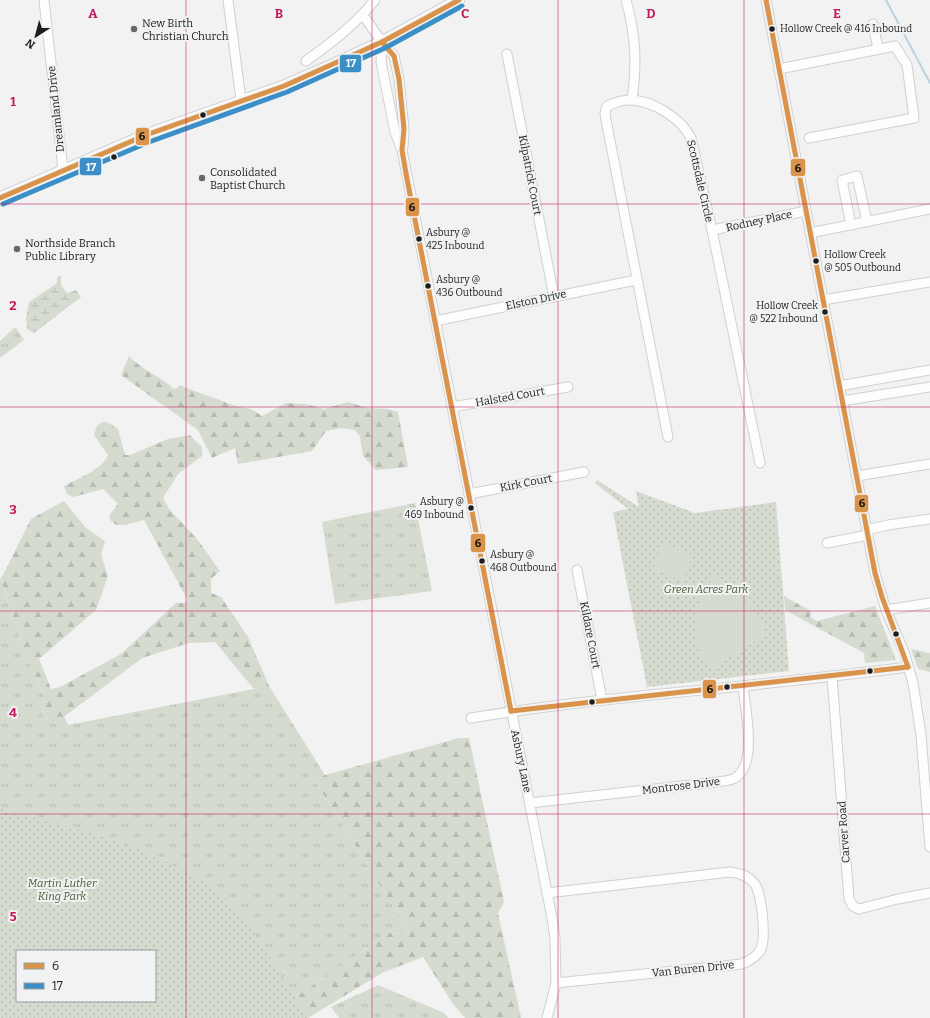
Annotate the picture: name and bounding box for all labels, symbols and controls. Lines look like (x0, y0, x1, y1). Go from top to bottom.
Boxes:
text: A (88, 6, 98, 21)
text: B (275, 6, 283, 21)
text: C (461, 6, 469, 21)
text: D (646, 6, 656, 21)
text: E (833, 6, 841, 21)
north arrow (16, 16, 56, 56)
place label: New Birth Christian Church (142, 17, 229, 43)
place label: Hollow Creek @ 416 Inbound (780, 23, 912, 35)
marker: New Birth Christian Church (129, 24, 139, 34)
marker: Hollow Creek @ 416 Inbound (767, 24, 777, 34)
text: N (23, 36, 38, 51)
line badge: 17 (339, 54, 362, 73)
text: 17 (346, 57, 356, 70)
street label: Dreamland Drive (45, 65, 67, 153)
text: 1 (10, 94, 16, 109)
unlabelled marker (198, 110, 208, 120)
line badge: 6 (135, 127, 150, 146)
text: 6 (139, 130, 146, 143)
street label: Kilpatrick Court (516, 134, 544, 216)
street label: Scottsdale Circle (684, 138, 716, 224)
unlabelled marker (109, 152, 119, 162)
line badge: 17 (79, 157, 102, 176)
line badge: 6 (790, 158, 806, 177)
text: 17 (86, 161, 96, 174)
text: 6 (795, 162, 802, 175)
place label: Consolidated Baptist Church (210, 166, 286, 192)
marker: Consolidated Baptist Church (197, 173, 207, 183)
line badge: 6 (405, 197, 420, 217)
text: 6 (409, 201, 416, 214)
street label: Rodney Place (725, 208, 793, 234)
place label: Asbury @ 425 Inbound (426, 227, 485, 252)
marker: Asbury @ 425 Inbound (414, 234, 424, 244)
place label: Northside Branch Public Library (25, 237, 116, 263)
marker: Northside Branch Public Library (12, 244, 22, 254)
place label: Hollow Creek @ 505 Outbound (824, 249, 901, 274)
marker: Hollow Creek @ 505 Outbound (811, 256, 821, 266)
place label: Asbury @ 436 Outbound (436, 274, 503, 299)
marker: Asbury @ 436 Outbound (423, 281, 433, 291)
street label: Elston Drive (504, 287, 568, 313)
text: 2 (9, 298, 17, 313)
place label: Hollow Creek @ 522 Inbound (749, 300, 818, 325)
marker: Hollow Creek @ 522 Inbound (820, 307, 830, 317)
street label: Halsted Court (474, 384, 546, 410)
street label: Kirk Court (499, 472, 553, 494)
line badge: 6 (854, 494, 869, 513)
place label: Asbury @ 469 Inbound (405, 496, 464, 521)
text: 6 (859, 497, 866, 510)
text: 3 (9, 502, 17, 517)
marker: Asbury @ 469 Inbound (466, 503, 476, 513)
line badge: 6 (470, 533, 486, 553)
text: 6 (475, 537, 482, 550)
place label: Asbury @ 468 Outbound (490, 549, 557, 574)
marker: Asbury @ 468 Outbound (477, 556, 487, 566)
park label: Green Acres Park (664, 583, 749, 596)
street label: Kildare Court (577, 600, 603, 670)
unlabelled marker (891, 629, 901, 639)
unlabelled marker (865, 666, 875, 676)
line badge: 6 (702, 679, 717, 699)
unlabelled marker (722, 682, 732, 692)
text: 6 (707, 683, 714, 696)
unlabelled marker (587, 697, 597, 707)
text: 4 (9, 705, 17, 720)
street label: Asbury Lane (508, 728, 534, 794)
street label: Montrose Drive (641, 775, 721, 797)
street label: Carver Road (835, 800, 853, 864)
park label: Martin Luther King Park (28, 877, 97, 903)
text: 5 (9, 909, 17, 924)
legend (16, 950, 156, 1002)
street label: Van Buren Drive (651, 958, 735, 980)
text: 6 (52, 959, 59, 973)
text: 17 (52, 979, 63, 993)

